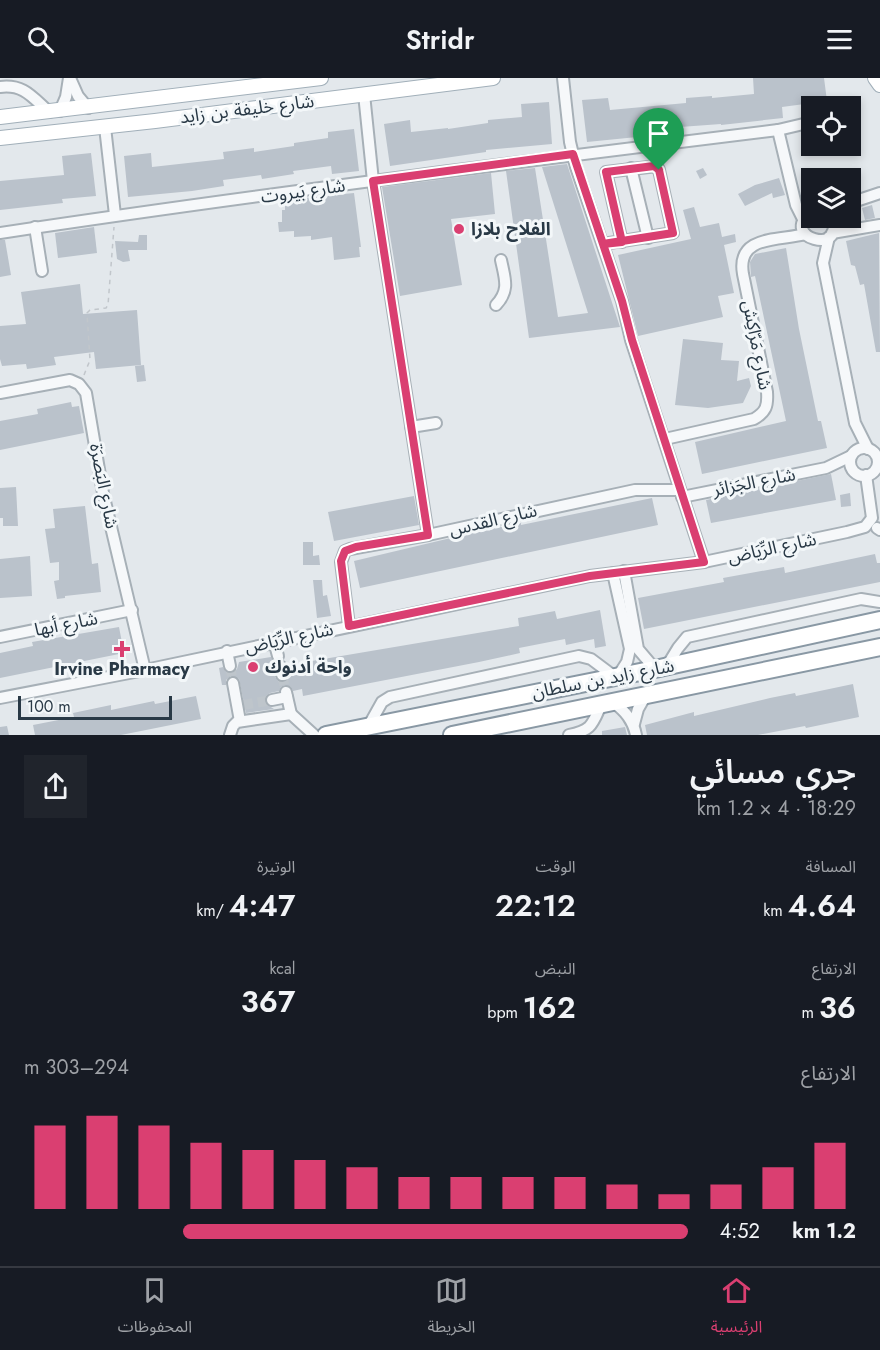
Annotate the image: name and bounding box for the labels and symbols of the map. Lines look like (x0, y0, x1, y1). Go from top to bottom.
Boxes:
street label: شارع خليفة بن زايد (178, 88, 316, 131)
pin (633, 108, 684, 170)
street label: شارع بَيروت (259, 172, 347, 211)
place label: الفلاح بلازا (471, 216, 551, 242)
marker: الفلاح بلازا (452, 222, 466, 236)
street label: شارع مَرّاكِش (735, 298, 778, 392)
street label: شارع البَصرَة (82, 441, 125, 531)
street label: شارع الجَزائر (709, 461, 798, 504)
street label: شارع القدس (446, 497, 540, 544)
street label: شارع الرِّيَاض (725, 526, 819, 571)
street label: شارع أبها (32, 605, 100, 644)
street label: شارع الرِّيَاض (242, 616, 336, 661)
marker: Irvine Pharmacy (115, 642, 129, 656)
street label: شارع زايد بن سلطان (530, 652, 677, 707)
place label: واحة أدنوك (265, 654, 352, 680)
place label: Irvine Pharmacy (54, 656, 190, 682)
marker: واحة أدنوك (246, 660, 260, 674)
scale bar (18, 693, 172, 720)

